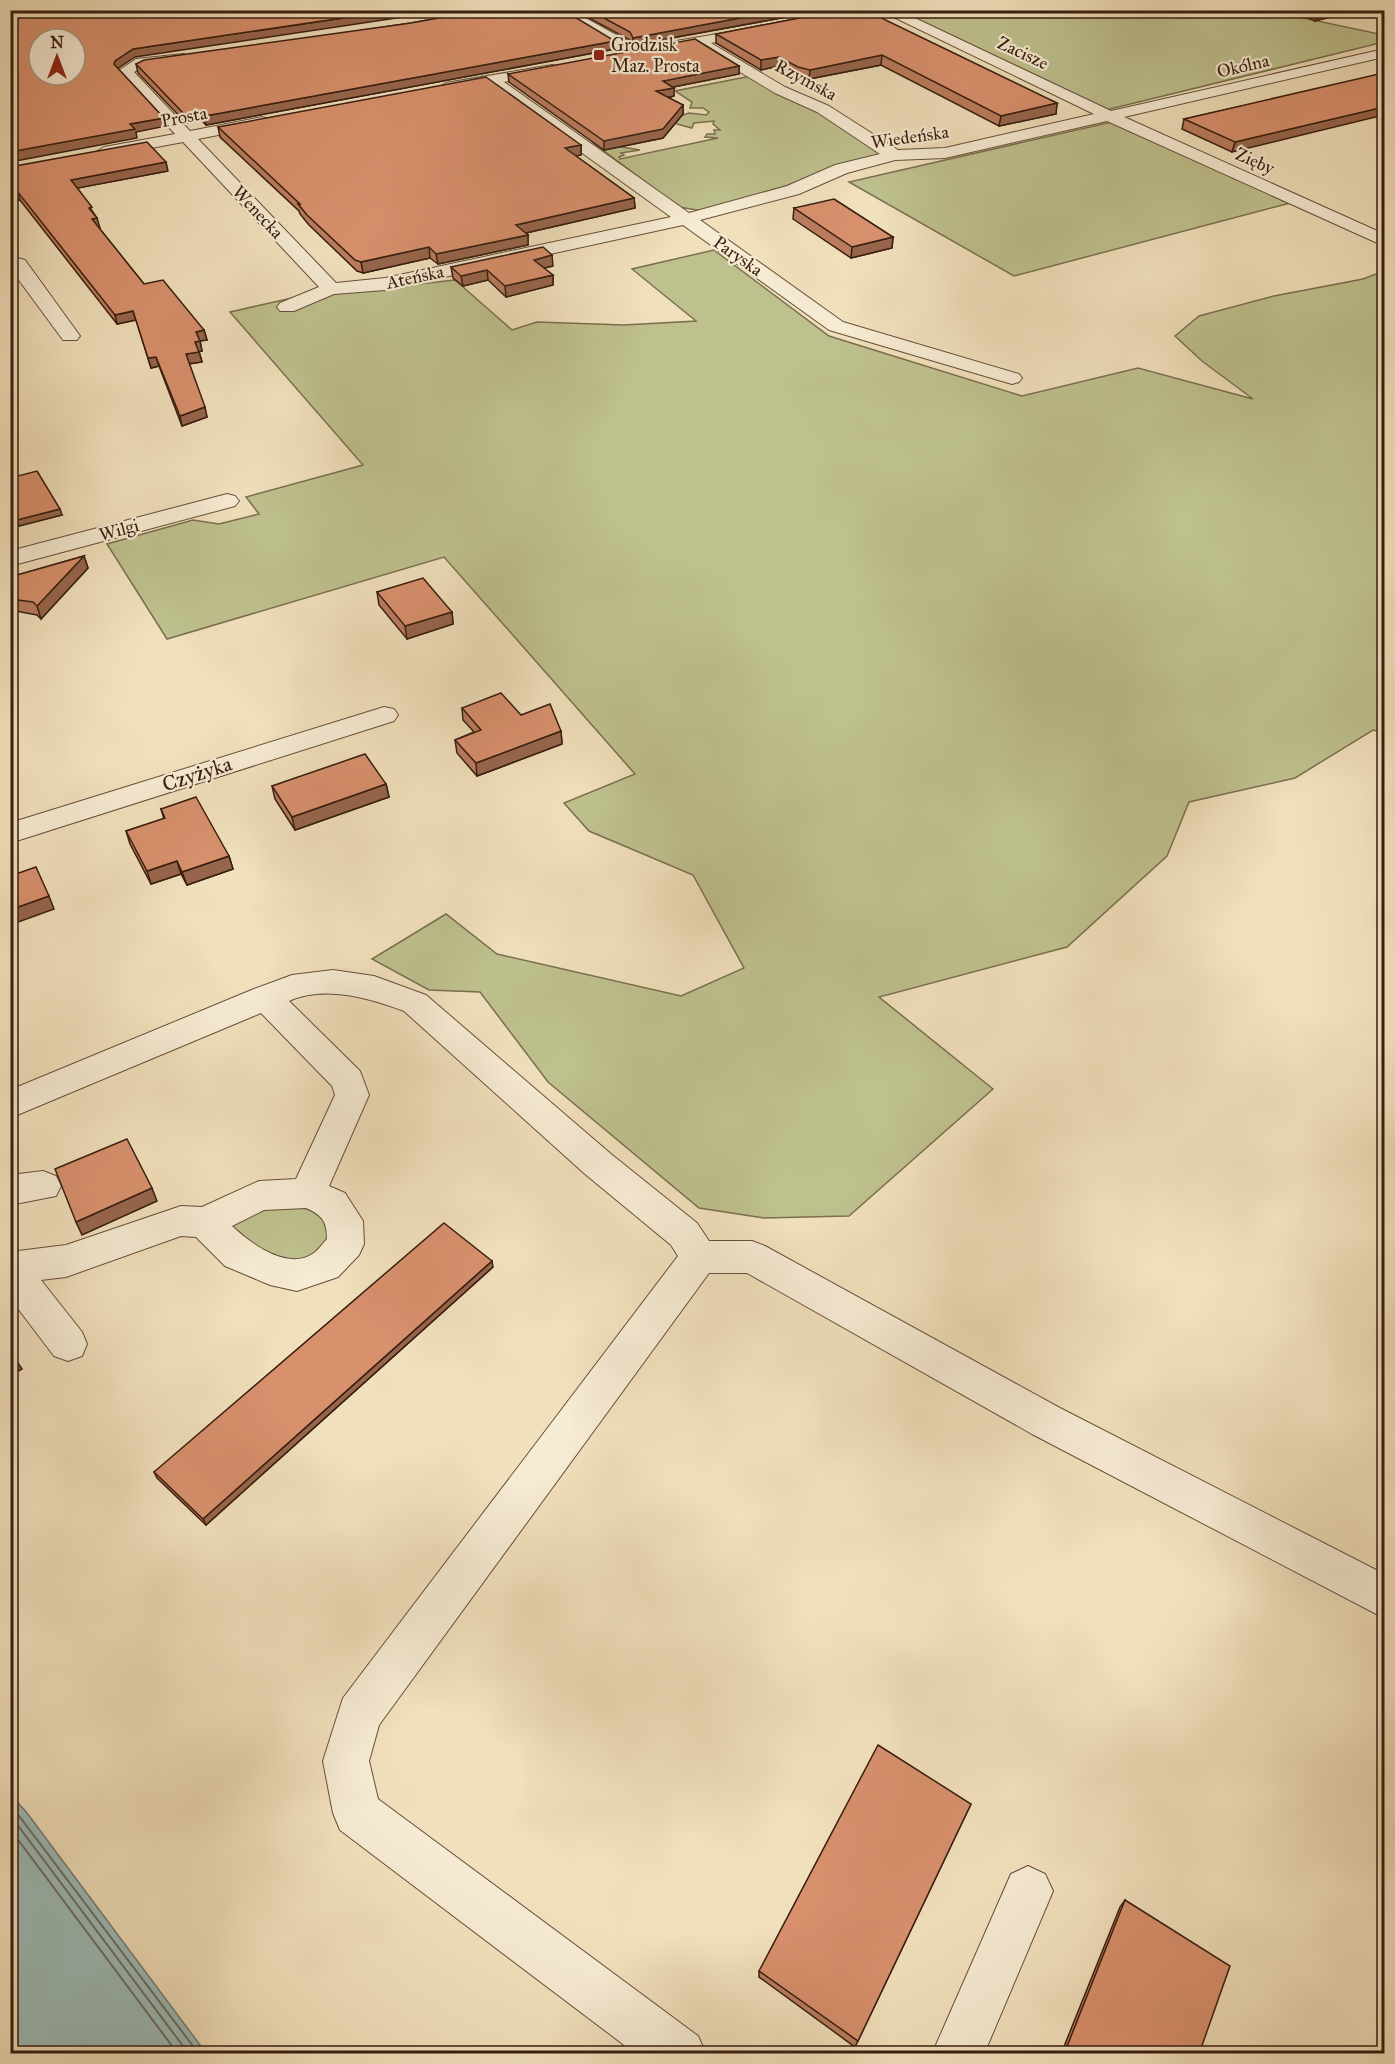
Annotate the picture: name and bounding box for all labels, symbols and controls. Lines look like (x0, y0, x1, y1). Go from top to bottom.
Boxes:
north arrow (27, 27, 87, 87)
street label: Zacisze (994, 32, 1052, 74)
text: N (50, 33, 64, 52)
place label: Grodzisk Maz. Prosta (611, 34, 700, 77)
marker: Grodzisk Maz. Prosta (592, 48, 606, 62)
street label: Okólna (1215, 49, 1272, 83)
street label: Rzymska (771, 55, 841, 106)
street label: Prosta (159, 102, 209, 132)
street label: Wiedeńska (870, 121, 951, 153)
street label: Zięby (1232, 143, 1278, 180)
street label: Wenecka (228, 181, 288, 243)
street label: Paryska (709, 231, 767, 281)
street label: Ateńska (383, 260, 446, 294)
street label: Wilgi (97, 514, 142, 547)
street label: Czyżyka (159, 751, 235, 797)

